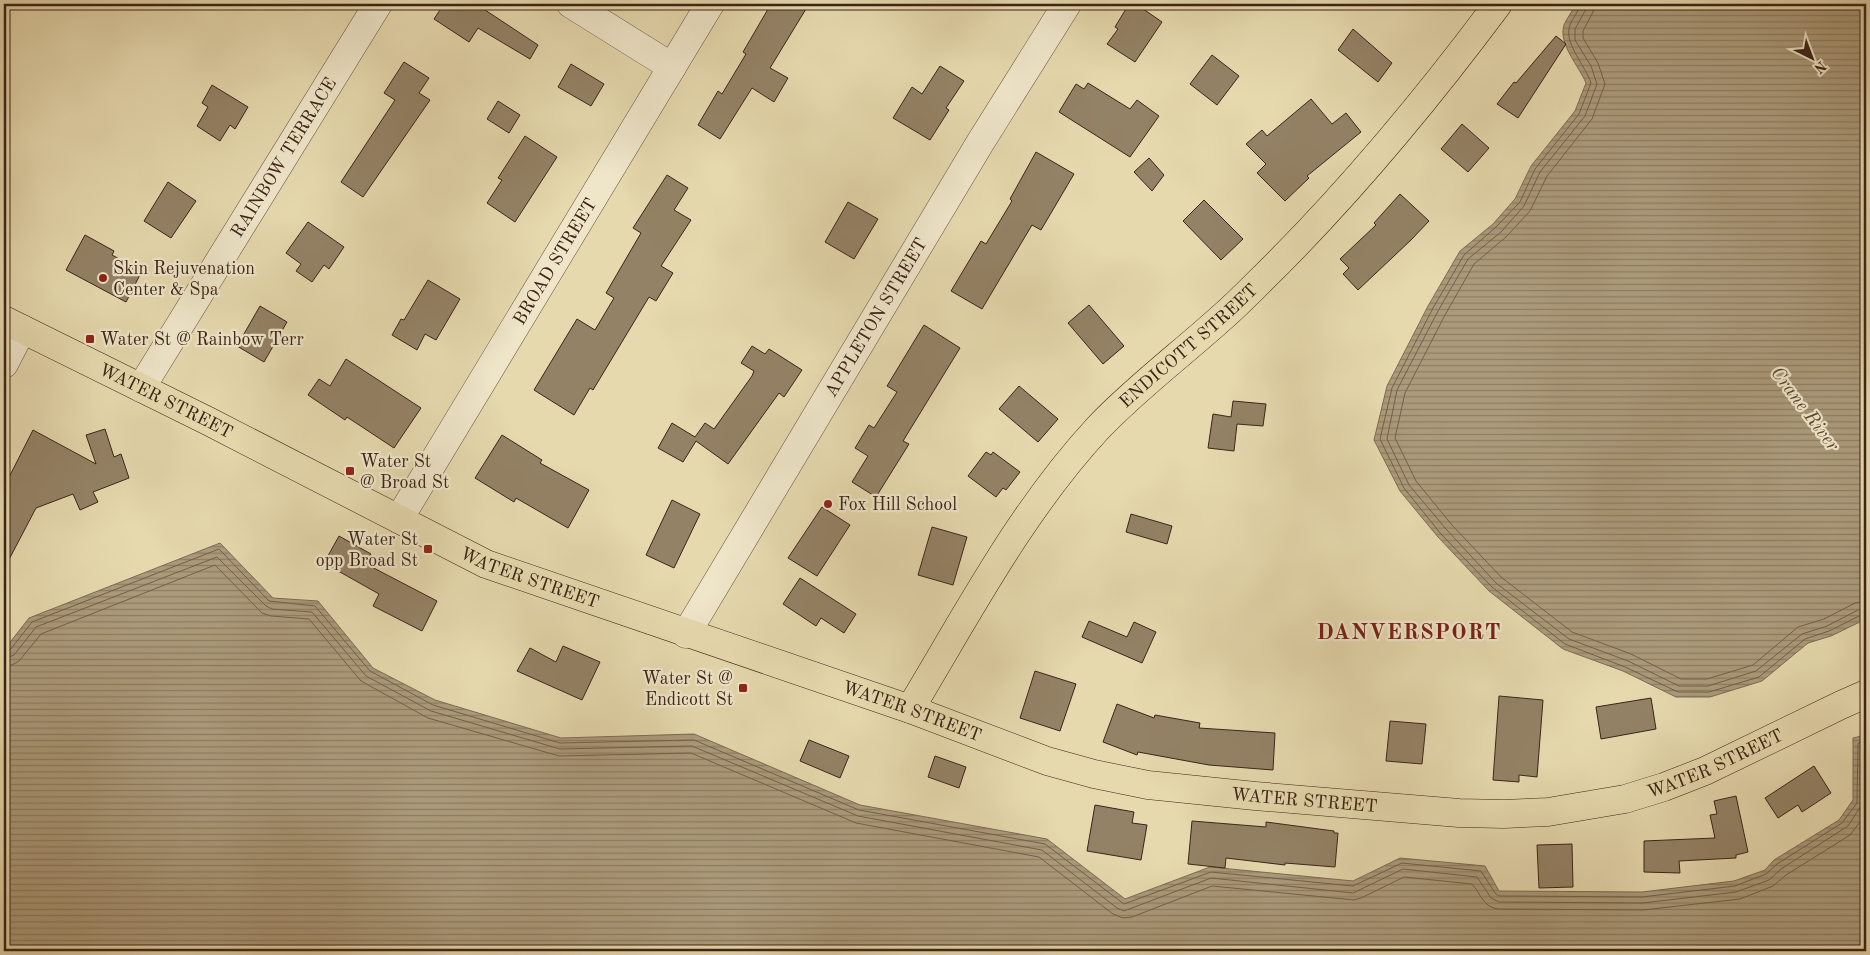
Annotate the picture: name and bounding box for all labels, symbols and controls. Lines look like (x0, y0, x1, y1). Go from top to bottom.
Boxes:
north arrow (1788, 32, 1838, 82)
text: N (1811, 58, 1829, 76)
street label: RAINBOW TERRACE (228, 75, 340, 241)
street label: BROAD STREET (510, 195, 600, 328)
street label: APPLETON STREET (822, 235, 931, 401)
place label: Skin Rejuvenation Center & Spa (113, 260, 255, 299)
marker: Skin Rejuvenation Center & Spa (97, 272, 109, 284)
street label: ENDICOTT STREET (1116, 281, 1261, 412)
place label: Water St @ Rainbow Terr (100, 331, 304, 349)
marker: Water St @ Rainbow Terr (84, 333, 96, 345)
street label: WATER STREET (96, 361, 235, 442)
water label: Crane River (1766, 364, 1842, 456)
place label: Water St @ Broad St (360, 453, 449, 492)
marker: Water St @ Broad St (344, 465, 356, 477)
place label: Fox Hill School (838, 496, 957, 514)
marker: Fox Hill School (822, 498, 834, 510)
place label: Water St opp Broad St (316, 531, 418, 570)
marker: Water St opp Broad St (422, 543, 434, 555)
street label: WATER STREET (457, 544, 601, 612)
district label: DANVERSPORT (1316, 622, 1502, 644)
place label: Water St @ Endicott St (642, 670, 733, 709)
street label: WATER STREET (840, 679, 984, 745)
marker: Water St @ Endicott St (737, 682, 749, 694)
street label: WATER STREET (1645, 727, 1786, 802)
street label: WATER STREET (1230, 786, 1378, 816)

